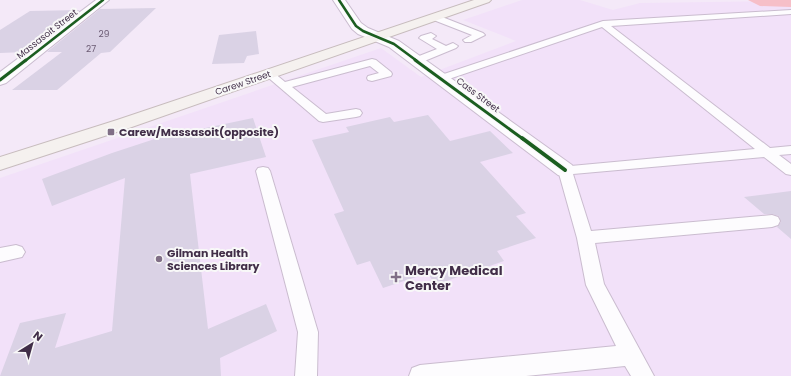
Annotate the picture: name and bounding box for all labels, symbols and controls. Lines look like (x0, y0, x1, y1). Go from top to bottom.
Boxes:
street label: Massasoit Street (14, 6, 80, 62)
house number: 29 (99, 28, 110, 40)
house number: 27 (86, 43, 96, 55)
street label: Carew Street (214, 68, 272, 98)
street label: Cass Street (454, 75, 502, 115)
place label: Carew/Massasoit(opposite) (119, 124, 279, 140)
marker: Carew/Massasoit(opposite) (106, 127, 116, 137)
place label: Gilman Health Sciences Library (167, 245, 260, 274)
marker: Gilman Health Sciences Library (154, 254, 164, 264)
place label: Mercy Medical Center (405, 261, 503, 295)
marker: Mercy Medical Center (390, 271, 402, 283)
north arrow (12, 324, 52, 364)
text: N (30, 327, 46, 345)

